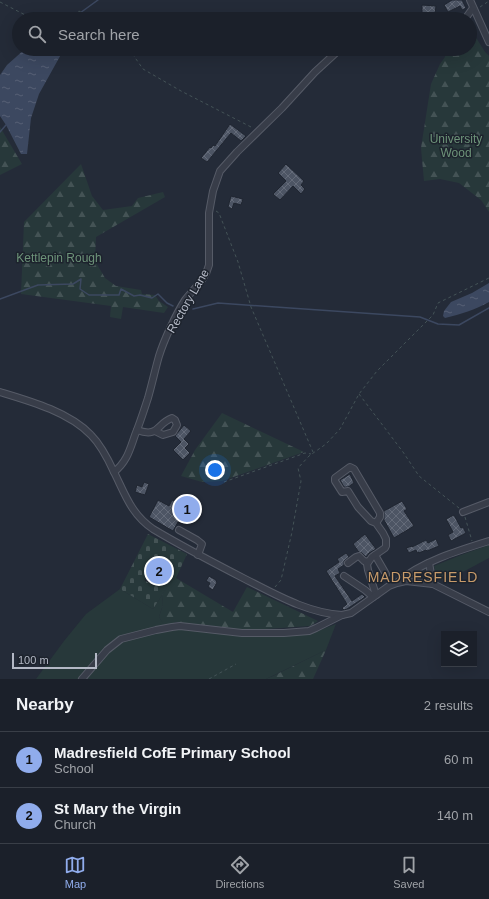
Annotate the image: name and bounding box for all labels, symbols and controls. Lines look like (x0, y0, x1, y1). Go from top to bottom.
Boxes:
search box (12, 12, 477, 56)
icon: search (26, 23, 48, 45)
text: Search here (58, 26, 140, 43)
park label: University Wood (430, 132, 482, 160)
park label: Kettlepin Rough (16, 251, 102, 265)
street label: Rectory Lane (164, 266, 212, 335)
your location (205, 460, 225, 480)
pin: 1 (174, 494, 200, 524)
pin: 2 (146, 556, 172, 586)
district label: MADRESFIELD (368, 569, 478, 585)
map controls (441, 631, 477, 667)
button: layers (441, 631, 477, 667)
scale bar (12, 651, 97, 670)
text: 100 m (18, 654, 49, 666)
text: Nearby (16, 695, 74, 714)
text: 2 results (424, 698, 473, 713)
text: Madresfield CofE Primary School (54, 744, 291, 761)
text: 1 (25, 752, 33, 767)
text: 60 m (444, 752, 473, 767)
text: School (54, 761, 94, 776)
text: St Mary the Virgin (54, 800, 181, 817)
text: 2 (25, 808, 33, 823)
text: 140 m (437, 808, 473, 823)
text: Church (54, 817, 96, 832)
tab: Map (64, 854, 86, 890)
tab: Directions (215, 854, 264, 890)
tab: Saved (393, 854, 424, 890)

